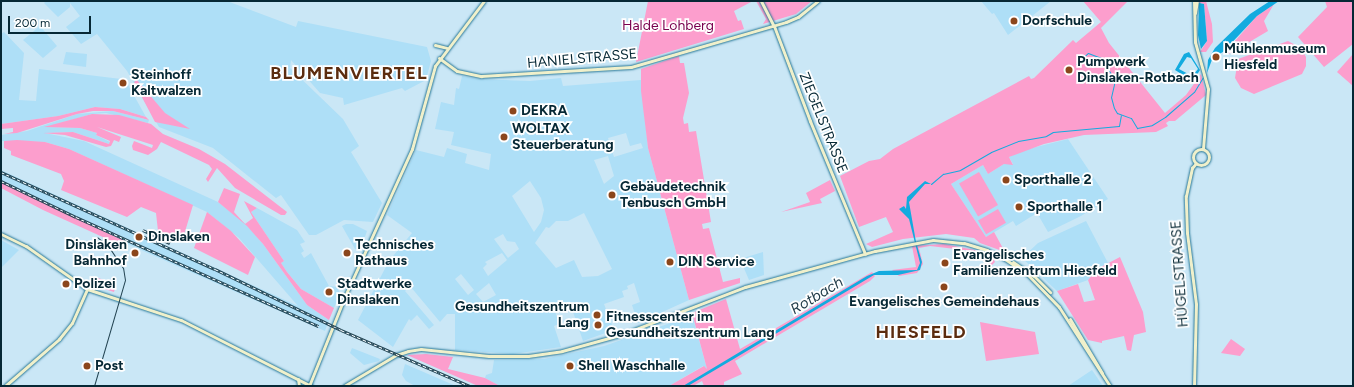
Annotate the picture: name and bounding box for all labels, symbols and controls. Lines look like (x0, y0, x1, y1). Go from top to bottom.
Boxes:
scale bar (10, 8, 93, 34)
place label: Dorfschule (1022, 13, 1092, 29)
text: 200 m (15, 16, 50, 30)
marker: Dorfschule (1009, 16, 1019, 26)
park label: Halde Lohberg (622, 18, 714, 34)
place label: Mühlenmuseum Hiesfeld (1224, 41, 1326, 74)
street label: HANIELSTRASSE (526, 46, 638, 72)
marker: Mühlenmuseum Hiesfeld (1211, 52, 1221, 62)
place label: Pumpwerk Dinslaken-Rotbach (1077, 54, 1199, 86)
district label: BLUMENVIERTEL (270, 62, 428, 84)
marker: Pumpwerk Dinslaken-Rotbach (1064, 65, 1074, 75)
place label: Steinhoff Kaltwalzen (131, 67, 201, 100)
street label: ZIEGELSTRASSE (795, 70, 851, 176)
marker: Steinhoff Kaltwalzen (118, 78, 128, 88)
place label: DEKRA (521, 103, 567, 119)
marker: DEKRA (508, 106, 518, 116)
place label: WOLTAX Steuerberatung (512, 121, 614, 154)
marker: WOLTAX Steuerberatung (499, 132, 509, 142)
place label: Sporthalle 2 (1014, 172, 1092, 188)
marker: Sporthalle 2 (1001, 175, 1011, 185)
place label: Gebäudetechnik Tenbusch GmbH (620, 179, 726, 212)
marker: Gebäudetechnik Tenbusch GmbH (607, 190, 617, 200)
place label: Sporthalle 1 (1027, 199, 1102, 215)
marker: Sporthalle 1 (1014, 202, 1024, 212)
street label: HÜGELSTRASSE (1168, 220, 1192, 328)
place label: Dinslaken (148, 229, 210, 245)
marker: Dinslaken (133, 231, 145, 243)
place label: Dinslaken Bahnhof (65, 237, 127, 270)
place label: Technisches Rathaus (355, 237, 434, 270)
place label: Evangelisches Familienzentrum Hiesfeld (953, 247, 1117, 280)
marker: Dinslaken Bahnhof (130, 248, 140, 258)
marker: Technisches Rathaus (342, 248, 352, 258)
place label: DIN Service (678, 254, 754, 270)
marker: DIN Service (665, 257, 675, 267)
marker: Evangelisches Familienzentrum Hiesfeld (940, 258, 950, 268)
water label: Rotbach (787, 273, 847, 319)
place label: Polizei (74, 276, 116, 292)
place label: Stadtwerke Dinslaken (337, 276, 412, 308)
marker: Polizei (61, 279, 71, 289)
marker: Evangelisches Gemeindehaus (939, 282, 949, 292)
marker: Stadtwerke Dinslaken (324, 287, 334, 297)
place label: Evangelisches Gemeindehaus (849, 294, 1039, 310)
place label: Gesundheitszentrum Lang (455, 299, 589, 332)
place label: Fitnesscenter im Gesundheitszentrum Lang (606, 309, 775, 342)
marker: Gesundheitszentrum Lang (592, 310, 602, 320)
marker: Fitnesscenter im Gesundheitszentrum Lang (593, 320, 603, 330)
district label: HIESFELD (875, 321, 967, 343)
place label: Post (95, 358, 124, 374)
place label: Shell Waschhalle (578, 358, 685, 374)
marker: Post (82, 361, 92, 371)
marker: Shell Waschhalle (565, 361, 575, 371)

